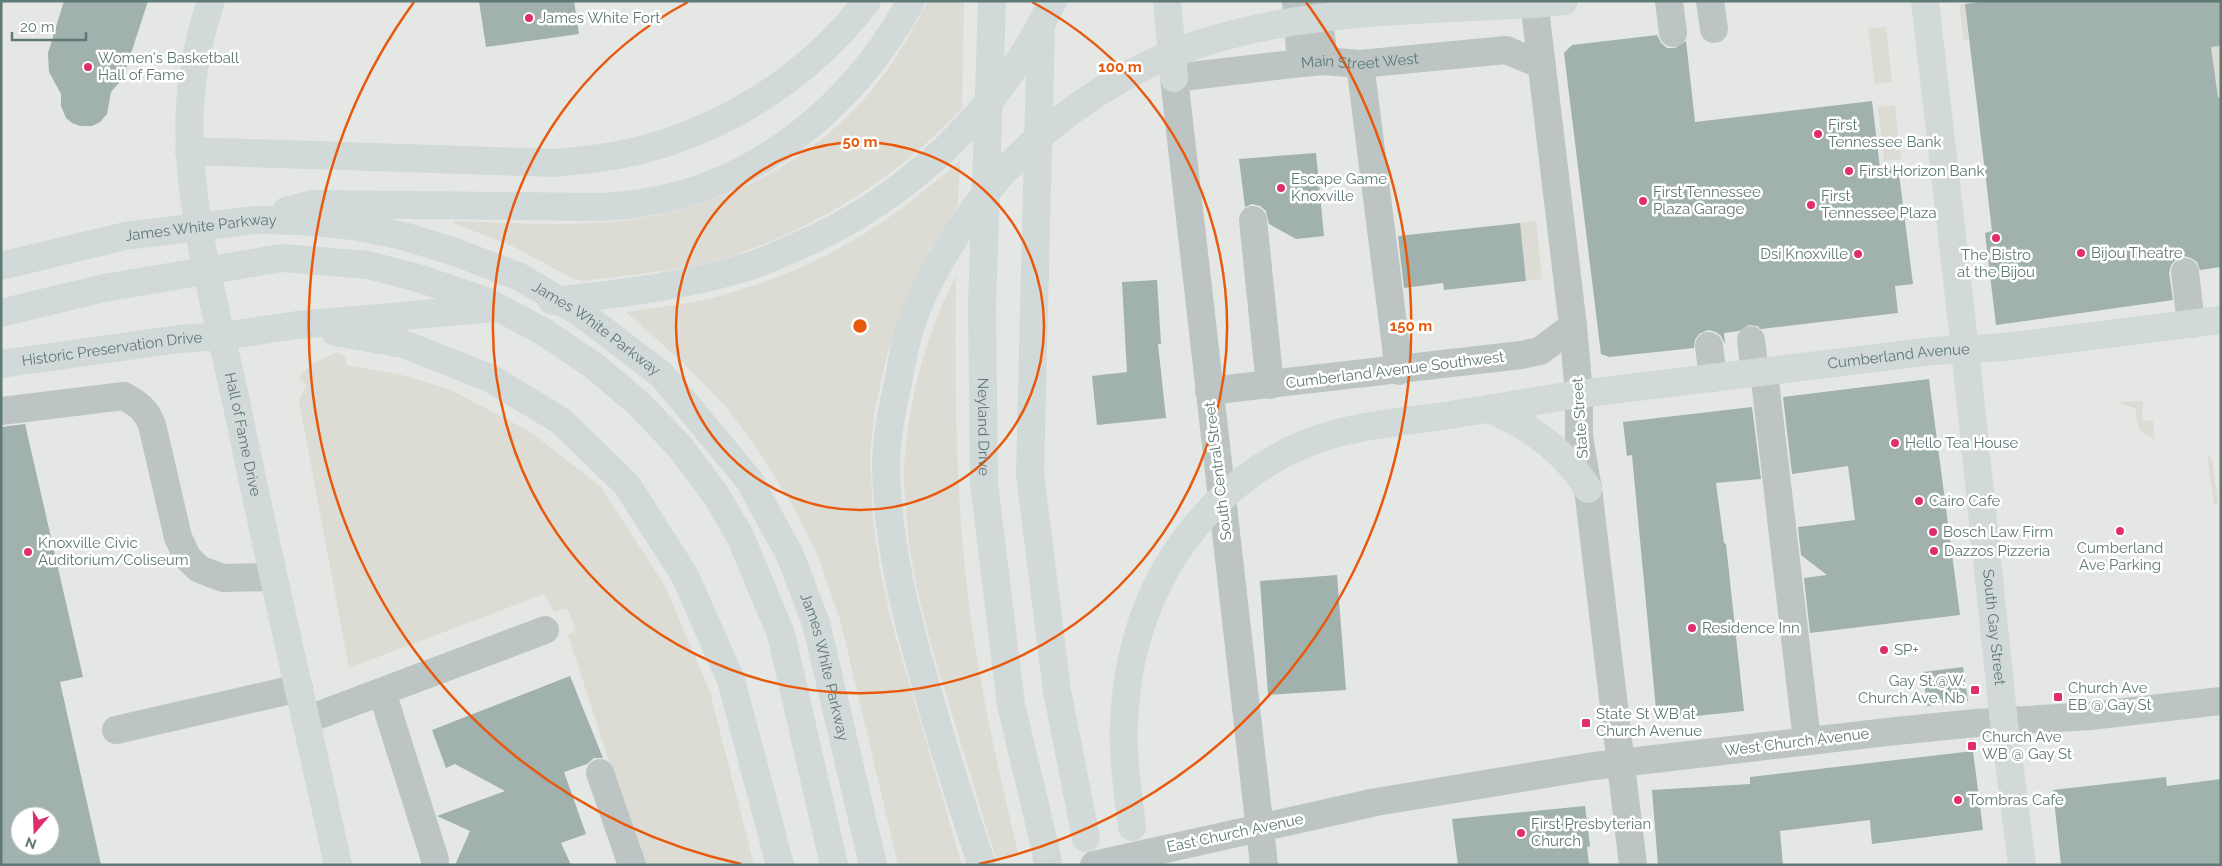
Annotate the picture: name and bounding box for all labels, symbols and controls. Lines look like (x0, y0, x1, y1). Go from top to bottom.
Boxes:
place label: James White Fort (539, 9, 660, 27)
scale bar (12, 10, 86, 42)
marker: James White Fort (523, 12, 535, 24)
text: 20 m (20, 18, 55, 36)
place label: Women's Basketball Hall of Fame (98, 49, 240, 84)
street label: Main Street West (1300, 49, 1419, 73)
text: 100 m (1098, 58, 1142, 76)
marker: Women's Basketball Hall of Fame (82, 61, 94, 73)
place label: First Tennessee Bank (1828, 116, 1941, 151)
marker: First Tennessee Bank (1812, 128, 1824, 140)
text: 50 m (842, 133, 878, 151)
place label: First Horizon Bank (1859, 162, 1984, 180)
marker: First Horizon Bank (1843, 165, 1855, 177)
place label: Escape Game Knoxville (1291, 170, 1387, 205)
marker: Escape Game Knoxville (1275, 182, 1287, 194)
place label: First Tennessee Plaza Garage (1653, 183, 1761, 218)
place label: First Tennessee Plaza (1821, 187, 1937, 222)
marker: First Tennessee Plaza Garage (1637, 195, 1649, 207)
marker: First Tennessee Plaza (1805, 199, 1817, 211)
street label: James White Parkway (124, 211, 277, 245)
marker: The Bistro at the Bijou (1990, 232, 2002, 244)
place label: Bijou Theatre (2091, 244, 2183, 262)
place label: Dsi Knoxville (1760, 245, 1848, 263)
place label: The Bistro at the Bijou (1957, 246, 2035, 281)
marker: Bijou Theatre (2075, 247, 2087, 259)
marker: Dsi Knoxville (1852, 248, 1864, 260)
street label: James White Parkway (529, 277, 664, 379)
centre of rings (851, 317, 869, 335)
text: 150 m (1390, 317, 1432, 335)
street label: Historic Preservation Drive (20, 328, 203, 370)
street label: Cumberland Avenue (1827, 340, 1970, 373)
street label: Cumberland Avenue Southwest (1285, 348, 1505, 392)
street label: Hall of Fame Drive (221, 371, 265, 498)
street label: State Street (1568, 377, 1592, 459)
street label: Neyland Drive (974, 378, 993, 476)
street label: South Central Street (1201, 401, 1235, 541)
place label: Hello Tea House (1905, 434, 2019, 452)
marker: Hello Tea House (1889, 437, 1901, 449)
place label: Cairo Cafe (1929, 492, 2001, 510)
marker: Cairo Cafe (1913, 495, 1925, 507)
place label: Bosch Law Firm (1943, 523, 2053, 541)
marker: Cumberland Ave Parking (2114, 525, 2126, 537)
marker: Bosch Law Firm (1927, 526, 1939, 538)
place label: Knoxville Civic Auditorium/Coliseum (38, 534, 189, 569)
place label: Cumberland Ave Parking (2077, 539, 2163, 574)
place label: Dazzos Pizzeria (1944, 542, 2050, 560)
marker: Dazzos Pizzeria (1928, 545, 1940, 557)
marker: Knoxville Civic Auditorium/Coliseum (22, 546, 34, 558)
street label: South Gay Street (1979, 568, 2009, 686)
street label: James White Parkway (796, 590, 852, 743)
place label: Residence Inn (1702, 619, 1800, 637)
marker: Residence Inn (1686, 622, 1698, 634)
place label: SP+ (1894, 641, 1919, 659)
marker: SP+ (1878, 644, 1890, 656)
place label: Gay St.@W. Church Ave. Nb (1858, 672, 1965, 707)
place label: Church Ave EB @ Gay St (2068, 679, 2152, 714)
marker: Gay St.@W. Church Ave. Nb (1969, 684, 1981, 696)
marker: Church Ave EB @ Gay St (2052, 691, 2064, 703)
place label: State St WB at Church Avenue (1596, 705, 1702, 740)
marker: State St WB at Church Avenue (1580, 717, 1592, 729)
street label: West Church Avenue (1724, 724, 1871, 760)
place label: Church Ave WB @ Gay St (1982, 728, 2072, 763)
marker: Church Ave WB @ Gay St (1966, 740, 1978, 752)
place label: Tombras Cafe (1968, 791, 2064, 809)
marker: Tombras Cafe (1952, 794, 1964, 806)
north arrow (10, 806, 60, 856)
street label: East Church Avenue (1165, 810, 1305, 856)
place label: First Presbyterian Church (1531, 815, 1651, 850)
marker: First Presbyterian Church (1515, 827, 1527, 839)
text: N (23, 834, 38, 853)

